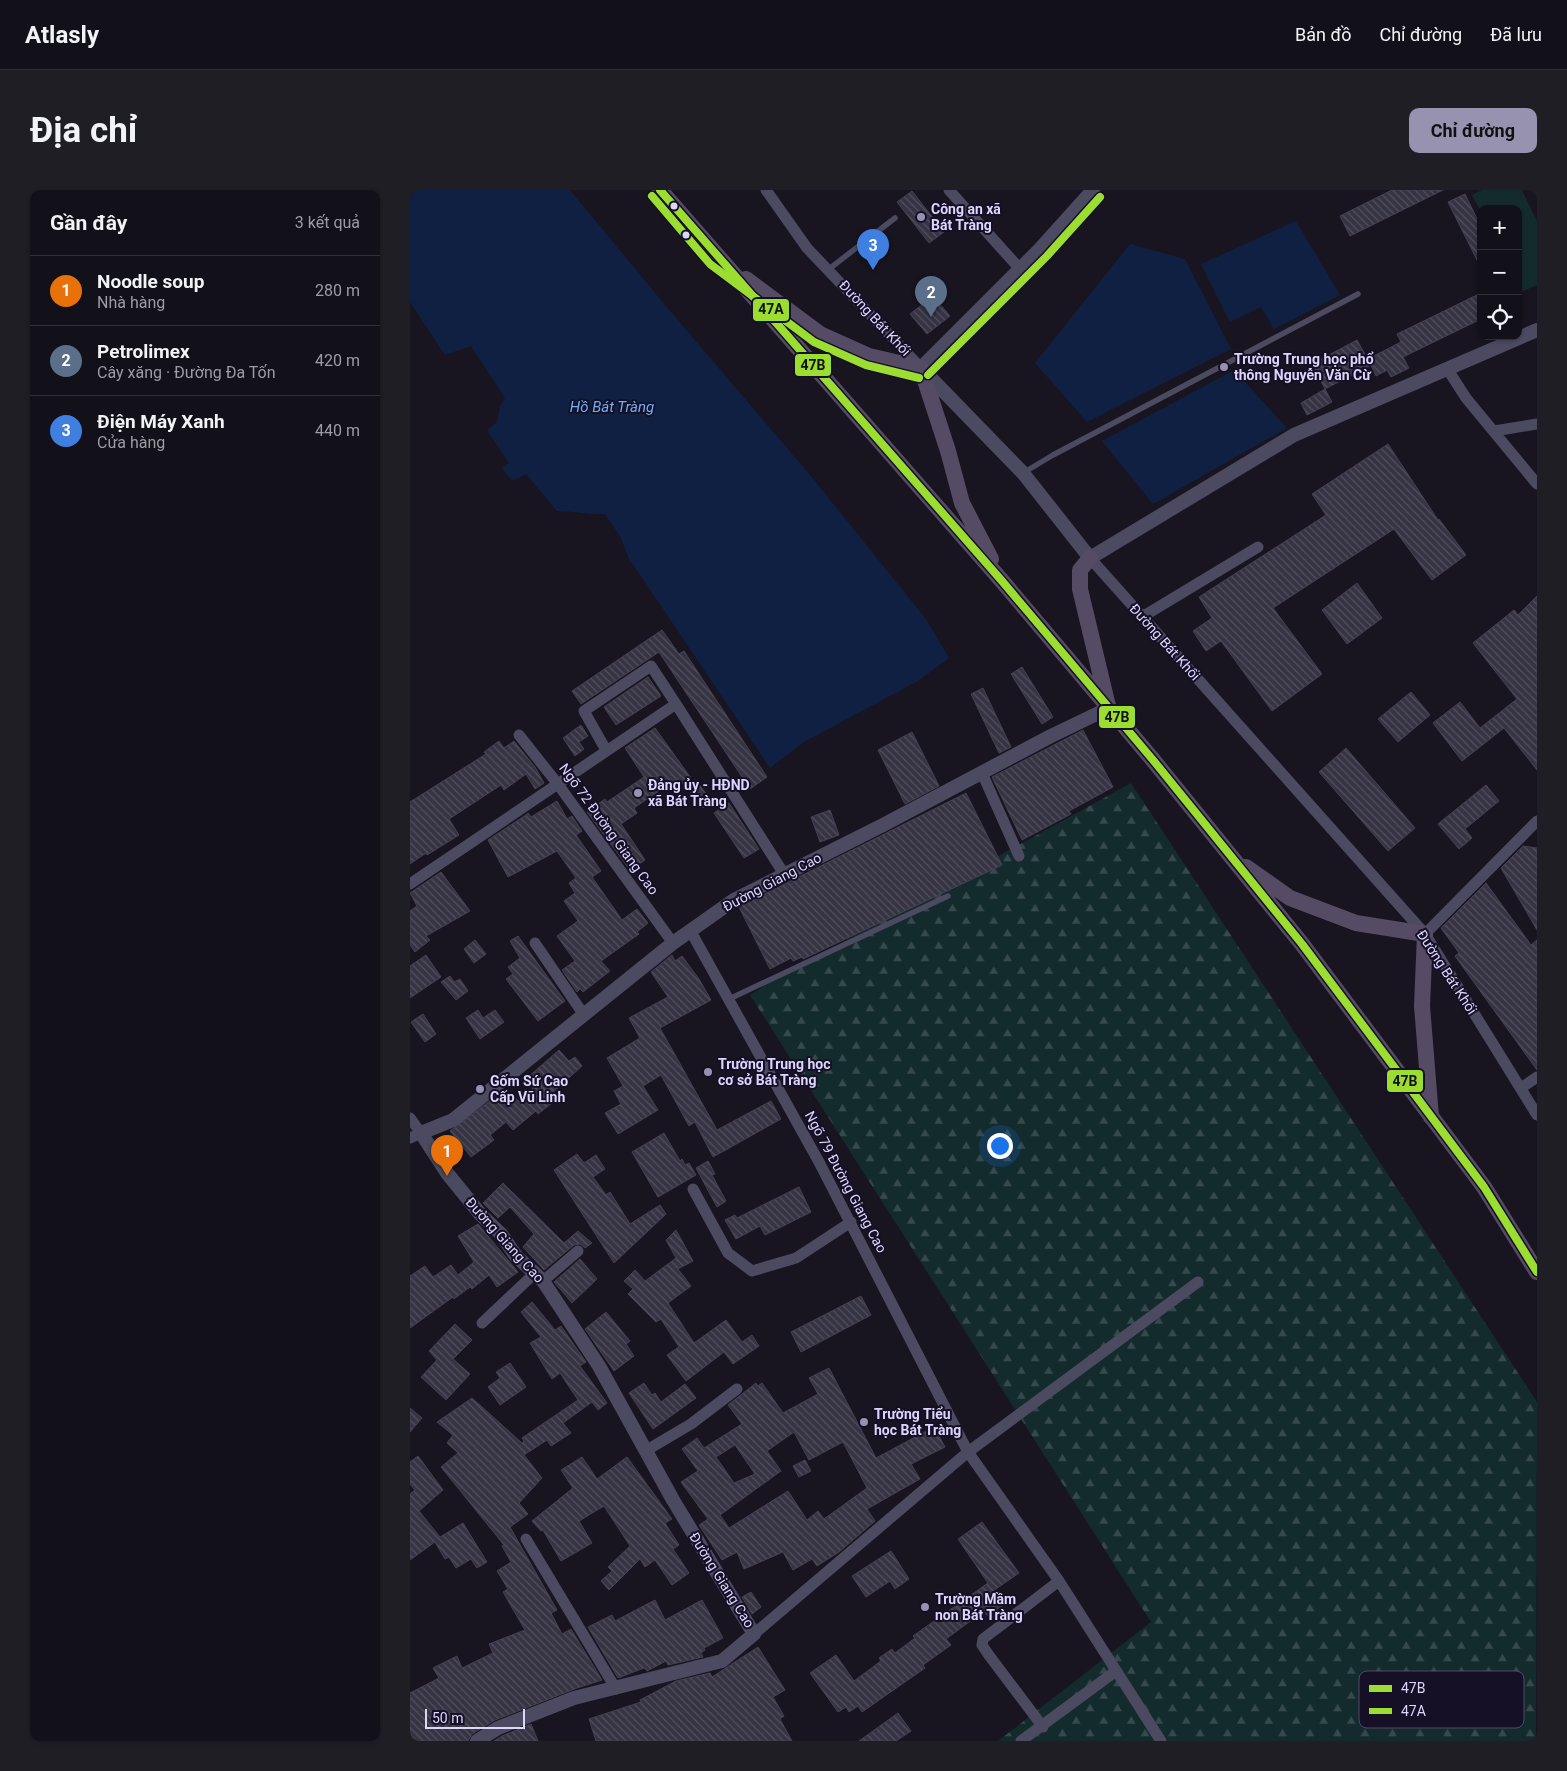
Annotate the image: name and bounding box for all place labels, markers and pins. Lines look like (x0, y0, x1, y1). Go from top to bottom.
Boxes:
unlabelled marker (669, 201, 679, 211)
place label: Công an xã Bát Tràng (931, 201, 1001, 233)
marker: Công an xã Bát Tràng (915, 211, 927, 223)
pin: 3 (857, 229, 889, 270)
unlabelled marker (681, 230, 691, 240)
pin: 2 (915, 276, 947, 317)
place label: Trường Trung học phổ thông Nguyễn Văn Cừ (1234, 351, 1374, 383)
marker: Trường Trung học phổ thông Nguyễn Văn Cừ (1218, 361, 1230, 373)
place label: Đảng ủy - HĐND xã Bát Tràng (648, 777, 750, 809)
marker: Đảng ủy - HĐND xã Bát Tràng (632, 787, 644, 799)
place label: Trường Trung học cơ sở Bát Tràng (718, 1056, 830, 1088)
marker: Trường Trung học cơ sở Bát Tràng (702, 1066, 714, 1078)
place label: Gốm Sứ Cao Cấp Vũ Linh (490, 1073, 568, 1105)
marker: Gốm Sứ Cao Cấp Vũ Linh (474, 1083, 486, 1095)
pin: 1 (431, 1135, 463, 1176)
place label: Trường Tiểu học Bát Tràng (874, 1406, 961, 1438)
marker: Trường Tiểu học Bát Tràng (858, 1416, 870, 1428)
place label: Trường Mầm non Bát Tràng (935, 1591, 1023, 1623)
marker: Trường Mầm non Bát Tràng (919, 1601, 931, 1613)

